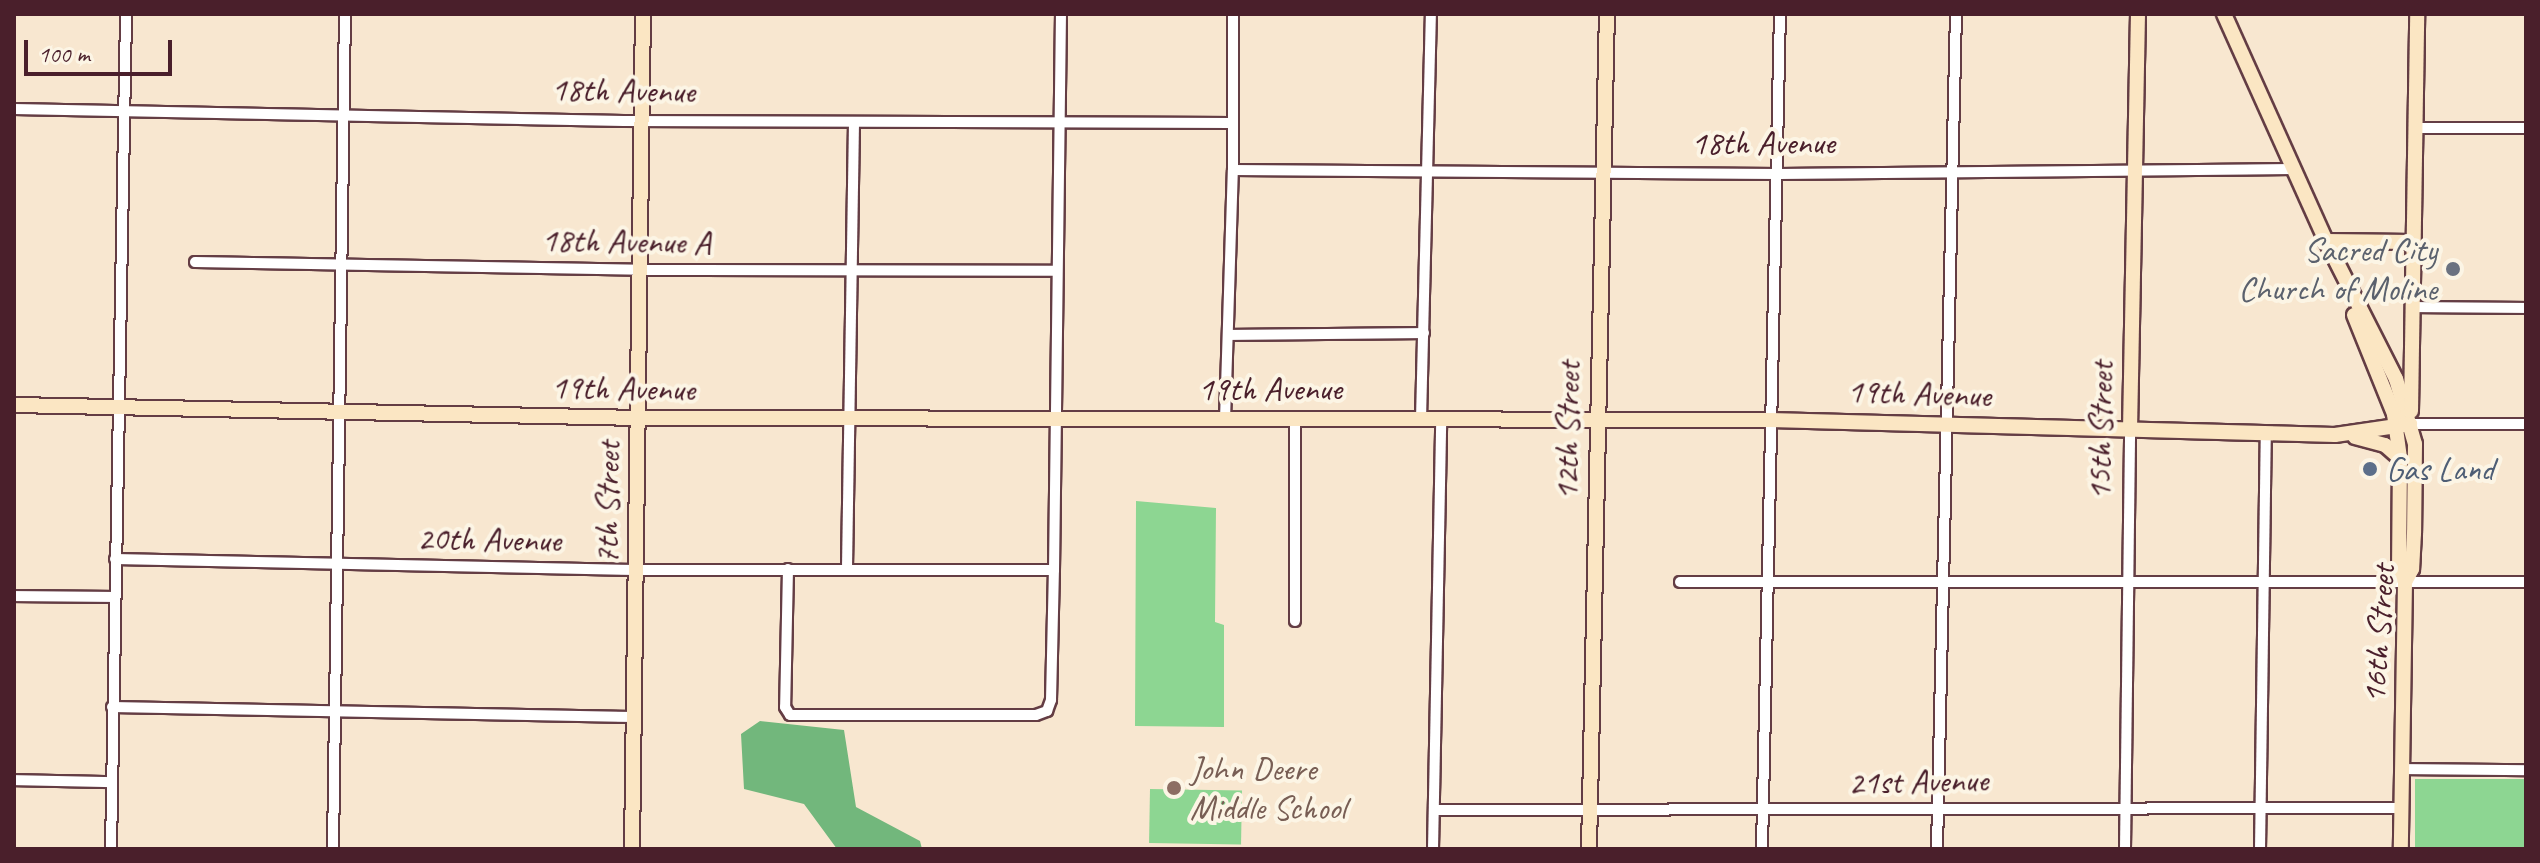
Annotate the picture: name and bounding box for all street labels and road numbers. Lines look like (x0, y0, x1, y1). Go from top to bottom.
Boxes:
street label: 18th Avenue (551, 68, 695, 112)
street label: 18th Avenue (1691, 123, 1835, 163)
street label: 18th Avenue A (541, 219, 711, 263)
street label: 12th Street (1545, 361, 1589, 501)
street label: 15th Street (2078, 361, 2122, 501)
street label: 19th Avenue (551, 366, 695, 410)
street label: 19th Avenue (1198, 369, 1342, 409)
street label: 19th Avenue (1847, 370, 1991, 416)
street label: 7th Street (586, 441, 628, 565)
street label: 20th Avenue (417, 517, 561, 561)
street label: 16th Street (2353, 563, 2403, 705)
street label: 21st Avenue (1848, 759, 1988, 803)

